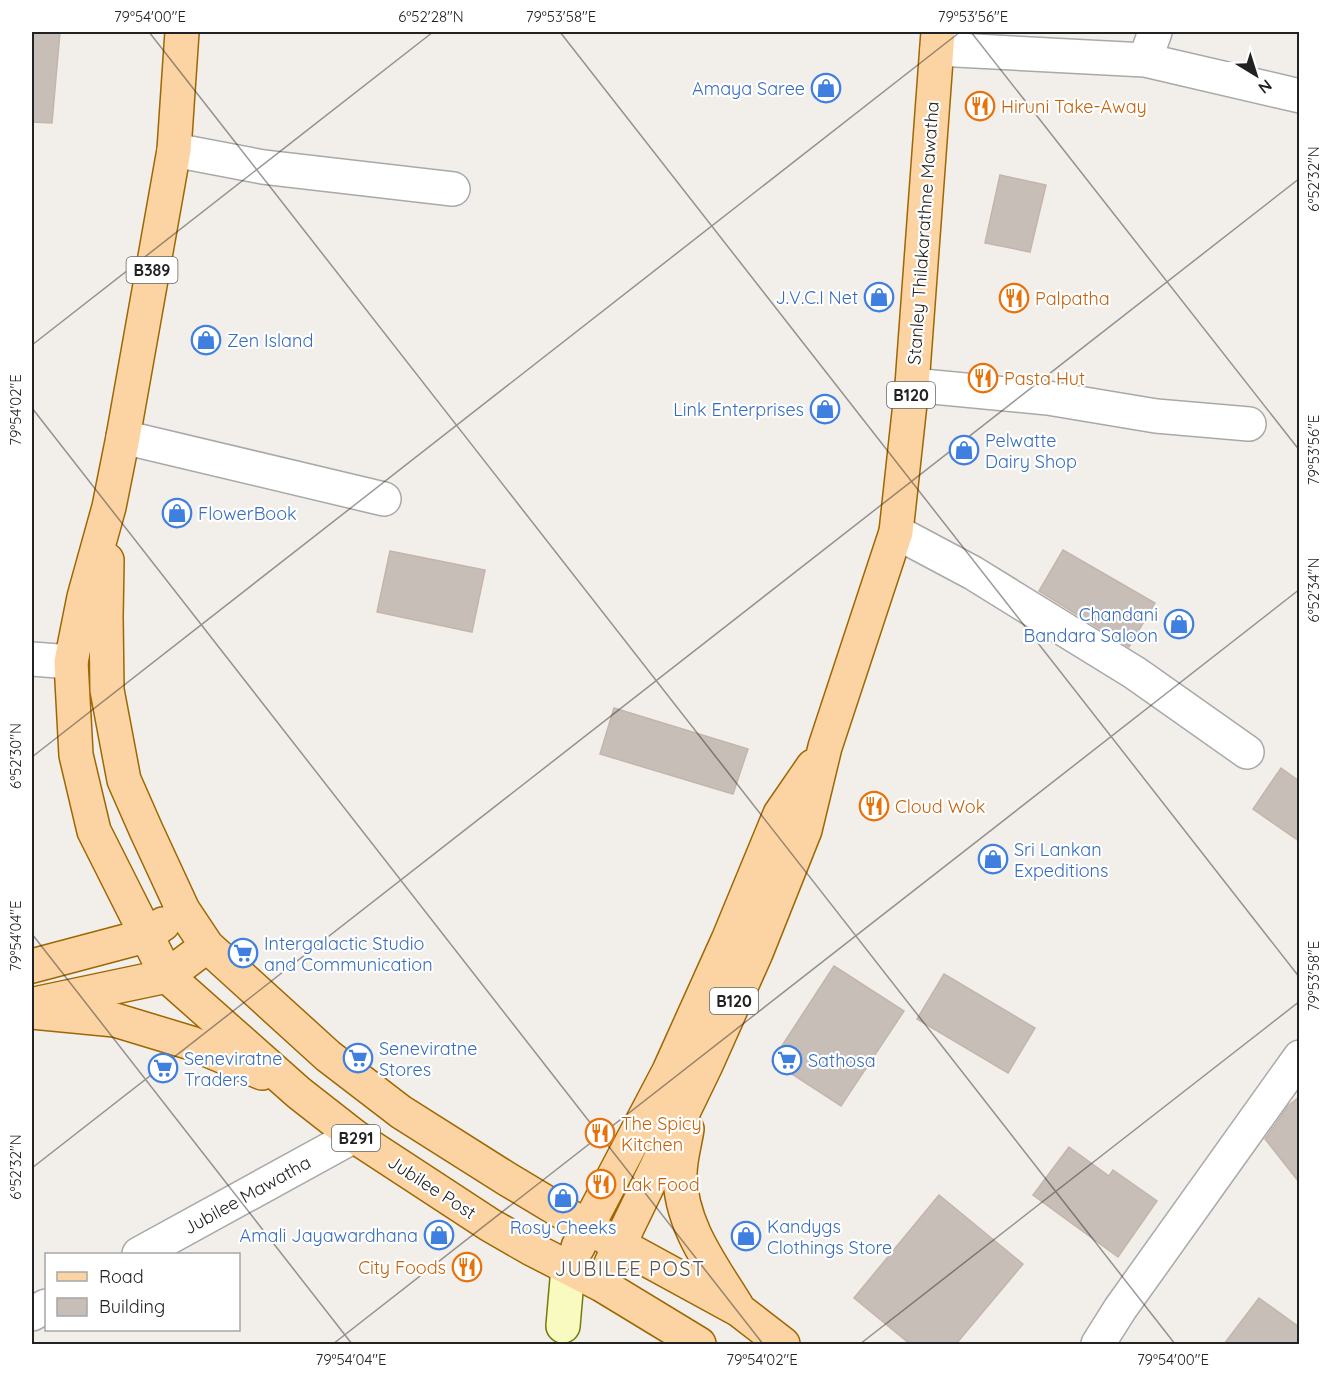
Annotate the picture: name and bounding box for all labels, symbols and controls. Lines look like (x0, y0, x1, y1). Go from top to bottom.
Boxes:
text: 79°54'00"E (114, 7, 186, 26)
text: 6°52'28"N (398, 7, 464, 26)
text: 79°53'58"E (526, 7, 596, 26)
text: 79°53'56"E (938, 7, 1008, 26)
north arrow (1226, 45, 1286, 105)
shop icon: Amaya Saree (810, 72, 842, 104)
text: N (1254, 75, 1276, 98)
place label: Amaya Saree (692, 77, 805, 100)
restaurant icon: Hiruni Take-Away (964, 90, 996, 122)
place label: Hiruni Take-Away (1001, 95, 1147, 118)
street label: Stanley Thilakarathne Mawatha (902, 100, 944, 366)
text: 6°52'32"N (1304, 146, 1323, 212)
road number: B389 (126, 257, 178, 283)
shop icon: J.V.C.I Net (863, 281, 895, 313)
restaurant icon: Palpatha (998, 282, 1030, 314)
place label: J.V.C.I Net (775, 286, 858, 309)
place label: Palpatha (1035, 287, 1110, 310)
shop icon: Zen Island (190, 324, 222, 356)
place label: Zen Island (227, 329, 313, 352)
restaurant icon: Pasta Hut (967, 362, 999, 394)
place label: Pasta Hut (1004, 367, 1085, 390)
text: 79°54'02"E (6, 374, 25, 446)
road number: B120 (887, 382, 935, 408)
shop icon: Link Enterprises (809, 393, 841, 425)
place label: Link Enterprises (673, 398, 804, 421)
text: 79°53'56"E (1304, 415, 1323, 485)
place label: Pelwatte Dairy Shop (985, 429, 1077, 473)
shop icon: Pelwatte Dairy Shop (948, 434, 980, 466)
shop icon: FlowerBook (161, 497, 193, 529)
place label: FlowerBook (198, 502, 297, 525)
text: 6°52'34"N (1304, 558, 1323, 622)
place label: Chandani Bandara Saloon (1023, 603, 1158, 647)
shop icon: Chandani Bandara Saloon (1163, 608, 1195, 640)
text: 6°52'30"N (6, 723, 25, 789)
restaurant icon: Cloud Wok (858, 790, 890, 822)
place label: Cloud Wok (895, 795, 985, 818)
place label: Sri Lankan Expeditions (1014, 838, 1108, 882)
shop icon: Sri Lankan Expeditions (977, 843, 1009, 875)
text: 79°54'04"E (6, 900, 25, 972)
place label: Intergalactic Studio and Communication (264, 932, 433, 976)
supermarket icon: Intergalactic Studio and Communication (227, 937, 259, 969)
text: 79°53'58"E (1304, 941, 1323, 1011)
road number: B120 (710, 988, 758, 1014)
place label: Seneviratne Stores (379, 1037, 477, 1081)
supermarket icon: Seneviratne Stores (342, 1042, 374, 1074)
supermarket icon: Sathosa (771, 1044, 803, 1076)
place label: Seneviratne Traders (184, 1047, 282, 1091)
place label: Sathosa (808, 1049, 876, 1072)
supermarket icon: Seneviratne Traders (147, 1052, 179, 1084)
place label: The Spicy Kitchen (621, 1112, 702, 1156)
restaurant icon: The Spicy Kitchen (584, 1117, 616, 1149)
road number: B291 (332, 1125, 380, 1151)
text: 6°52'32"N (6, 1134, 25, 1200)
street label: Jubilee Post (384, 1150, 480, 1224)
street label: Jubilee Mawatha (179, 1151, 315, 1239)
restaurant icon: Lak Food (585, 1168, 617, 1200)
place label: Lak Food (622, 1173, 700, 1196)
shop icon: Rosy Cheeks (547, 1182, 579, 1214)
place label: Kandygs Clothings Store (767, 1215, 892, 1259)
place label: Rosy Cheeks (510, 1216, 616, 1239)
shop icon: Amali Jayawardhana (423, 1219, 455, 1251)
shop icon: Kandygs Clothings Store (730, 1220, 762, 1252)
place label: Amali Jayawardhana (239, 1224, 418, 1247)
restaurant icon: City Foods (451, 1251, 483, 1283)
legend (45, 1253, 240, 1331)
place label: City Foods (358, 1256, 446, 1279)
district label: JUBILEE POST (554, 1256, 706, 1281)
text: Road (99, 1265, 144, 1288)
text: Building (99, 1295, 165, 1318)
text: 79°54'04"E (315, 1350, 387, 1369)
text: 79°54'02"E (726, 1350, 798, 1369)
text: 79°54'00"E (1137, 1350, 1209, 1369)

